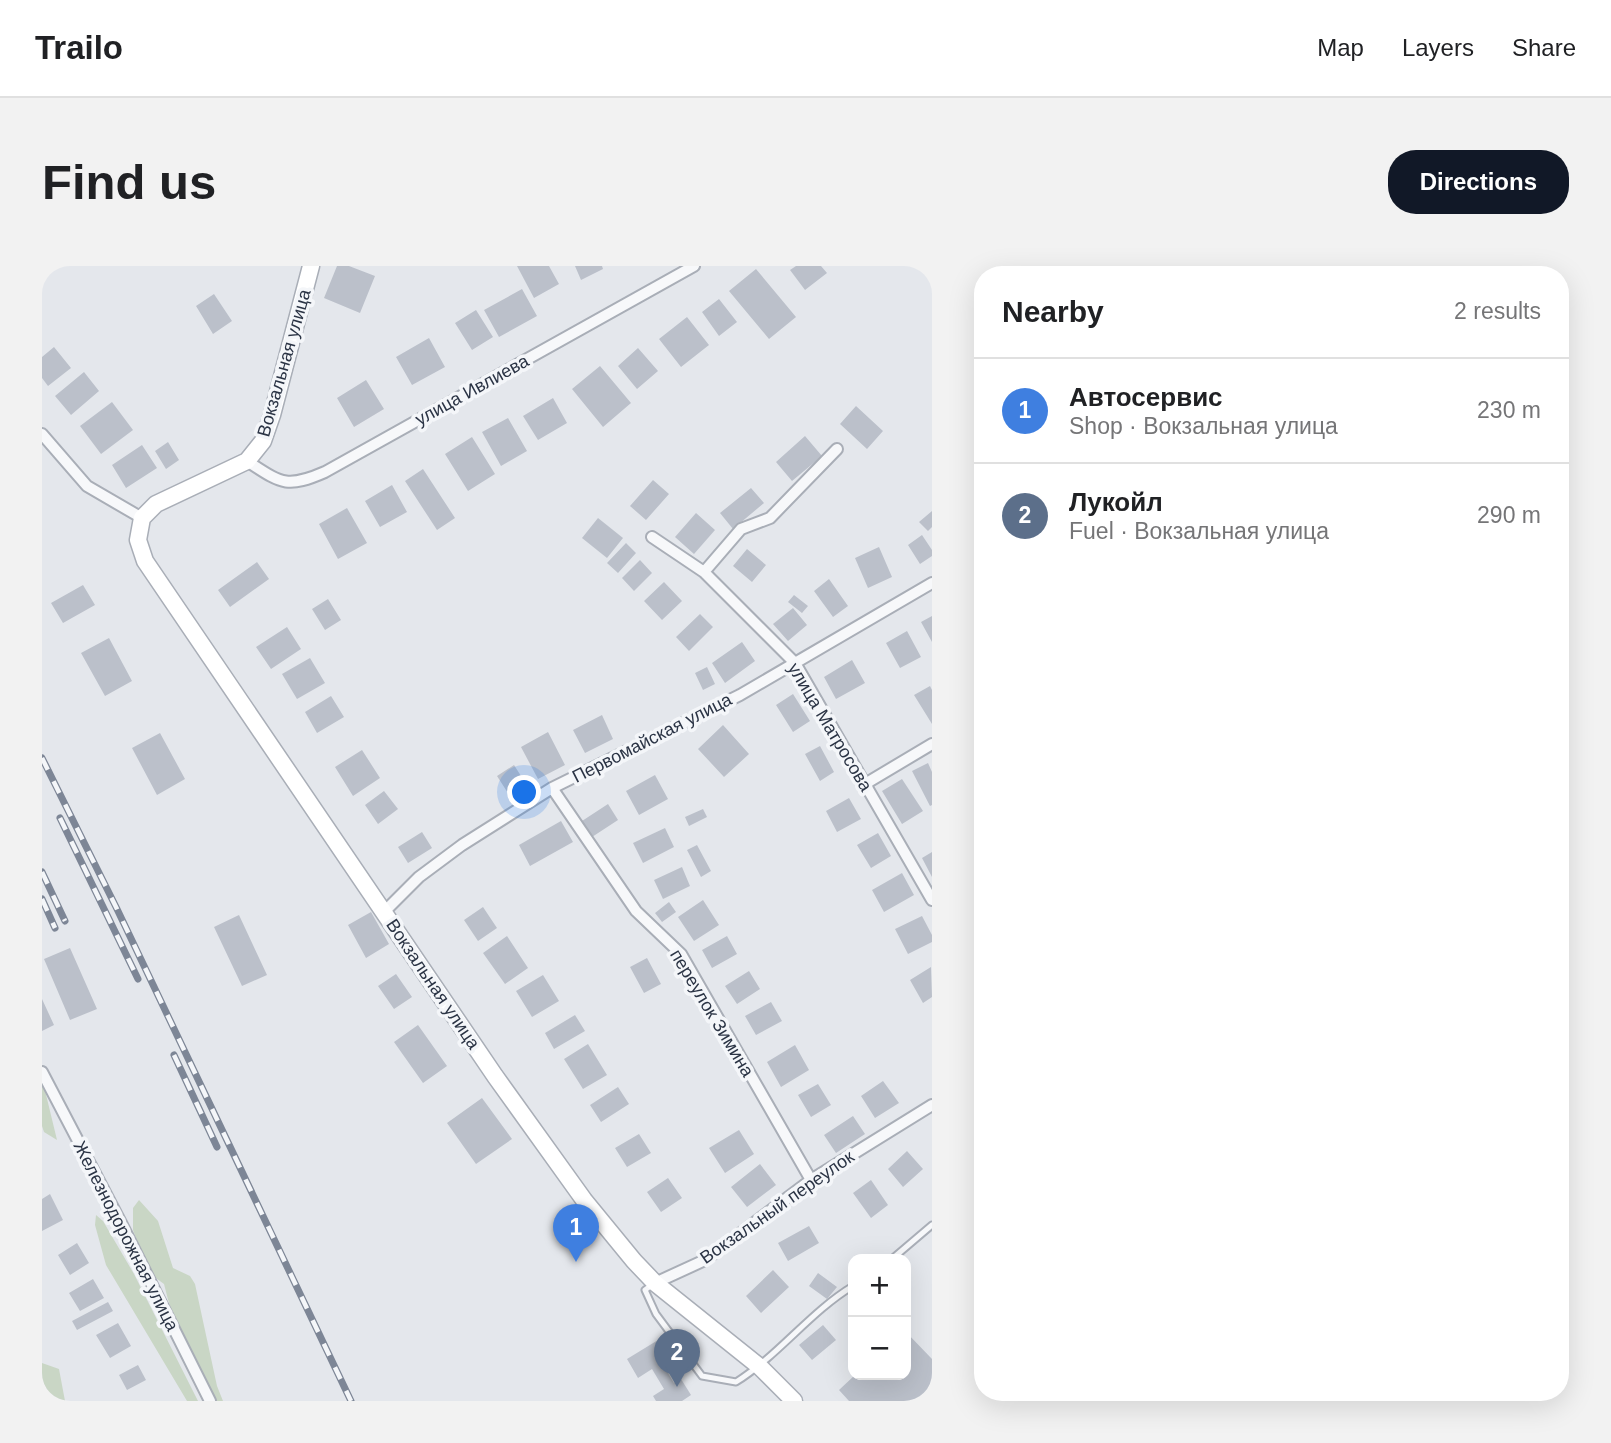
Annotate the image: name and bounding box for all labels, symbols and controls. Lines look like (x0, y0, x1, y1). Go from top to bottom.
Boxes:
text: Trailo (35, 29, 123, 66)
text: Map (1317, 34, 1364, 61)
text: Layers (1402, 34, 1474, 61)
text: Share (1512, 34, 1576, 61)
button: Directions (1388, 150, 1569, 214)
text: Find us (42, 155, 216, 209)
street label: Вокзальная улица (253, 286, 315, 439)
text: Nearby (1002, 295, 1104, 328)
text: 2 results (1454, 298, 1541, 324)
street label: улица Ивлиева (412, 350, 533, 429)
text: Автосервис (1069, 382, 1223, 412)
text: 1 (1019, 397, 1031, 423)
text: 230 m (1477, 397, 1541, 423)
text: Shop · Вокзальная улица (1069, 413, 1338, 439)
text: Лукойл (1069, 487, 1163, 517)
text: 2 (1019, 502, 1031, 528)
text: 290 m (1477, 502, 1541, 528)
text: Fuel · Вокзальная улица (1069, 518, 1329, 544)
street label: улица Матросова (784, 659, 877, 796)
street label: Первомайская улица (569, 689, 736, 787)
your location (507, 775, 541, 809)
street label: Вокзальная улица (382, 915, 484, 1054)
street label: переулок Зимина (666, 946, 758, 1081)
street label: Железнодорожная улица (69, 1138, 183, 1335)
street label: Вокзальный переулок (696, 1146, 858, 1268)
pin: 1 (553, 1204, 599, 1262)
map controls (848, 1254, 911, 1380)
button: + (848, 1254, 911, 1317)
button: − (848, 1317, 911, 1380)
pin: 2 (654, 1329, 700, 1387)

